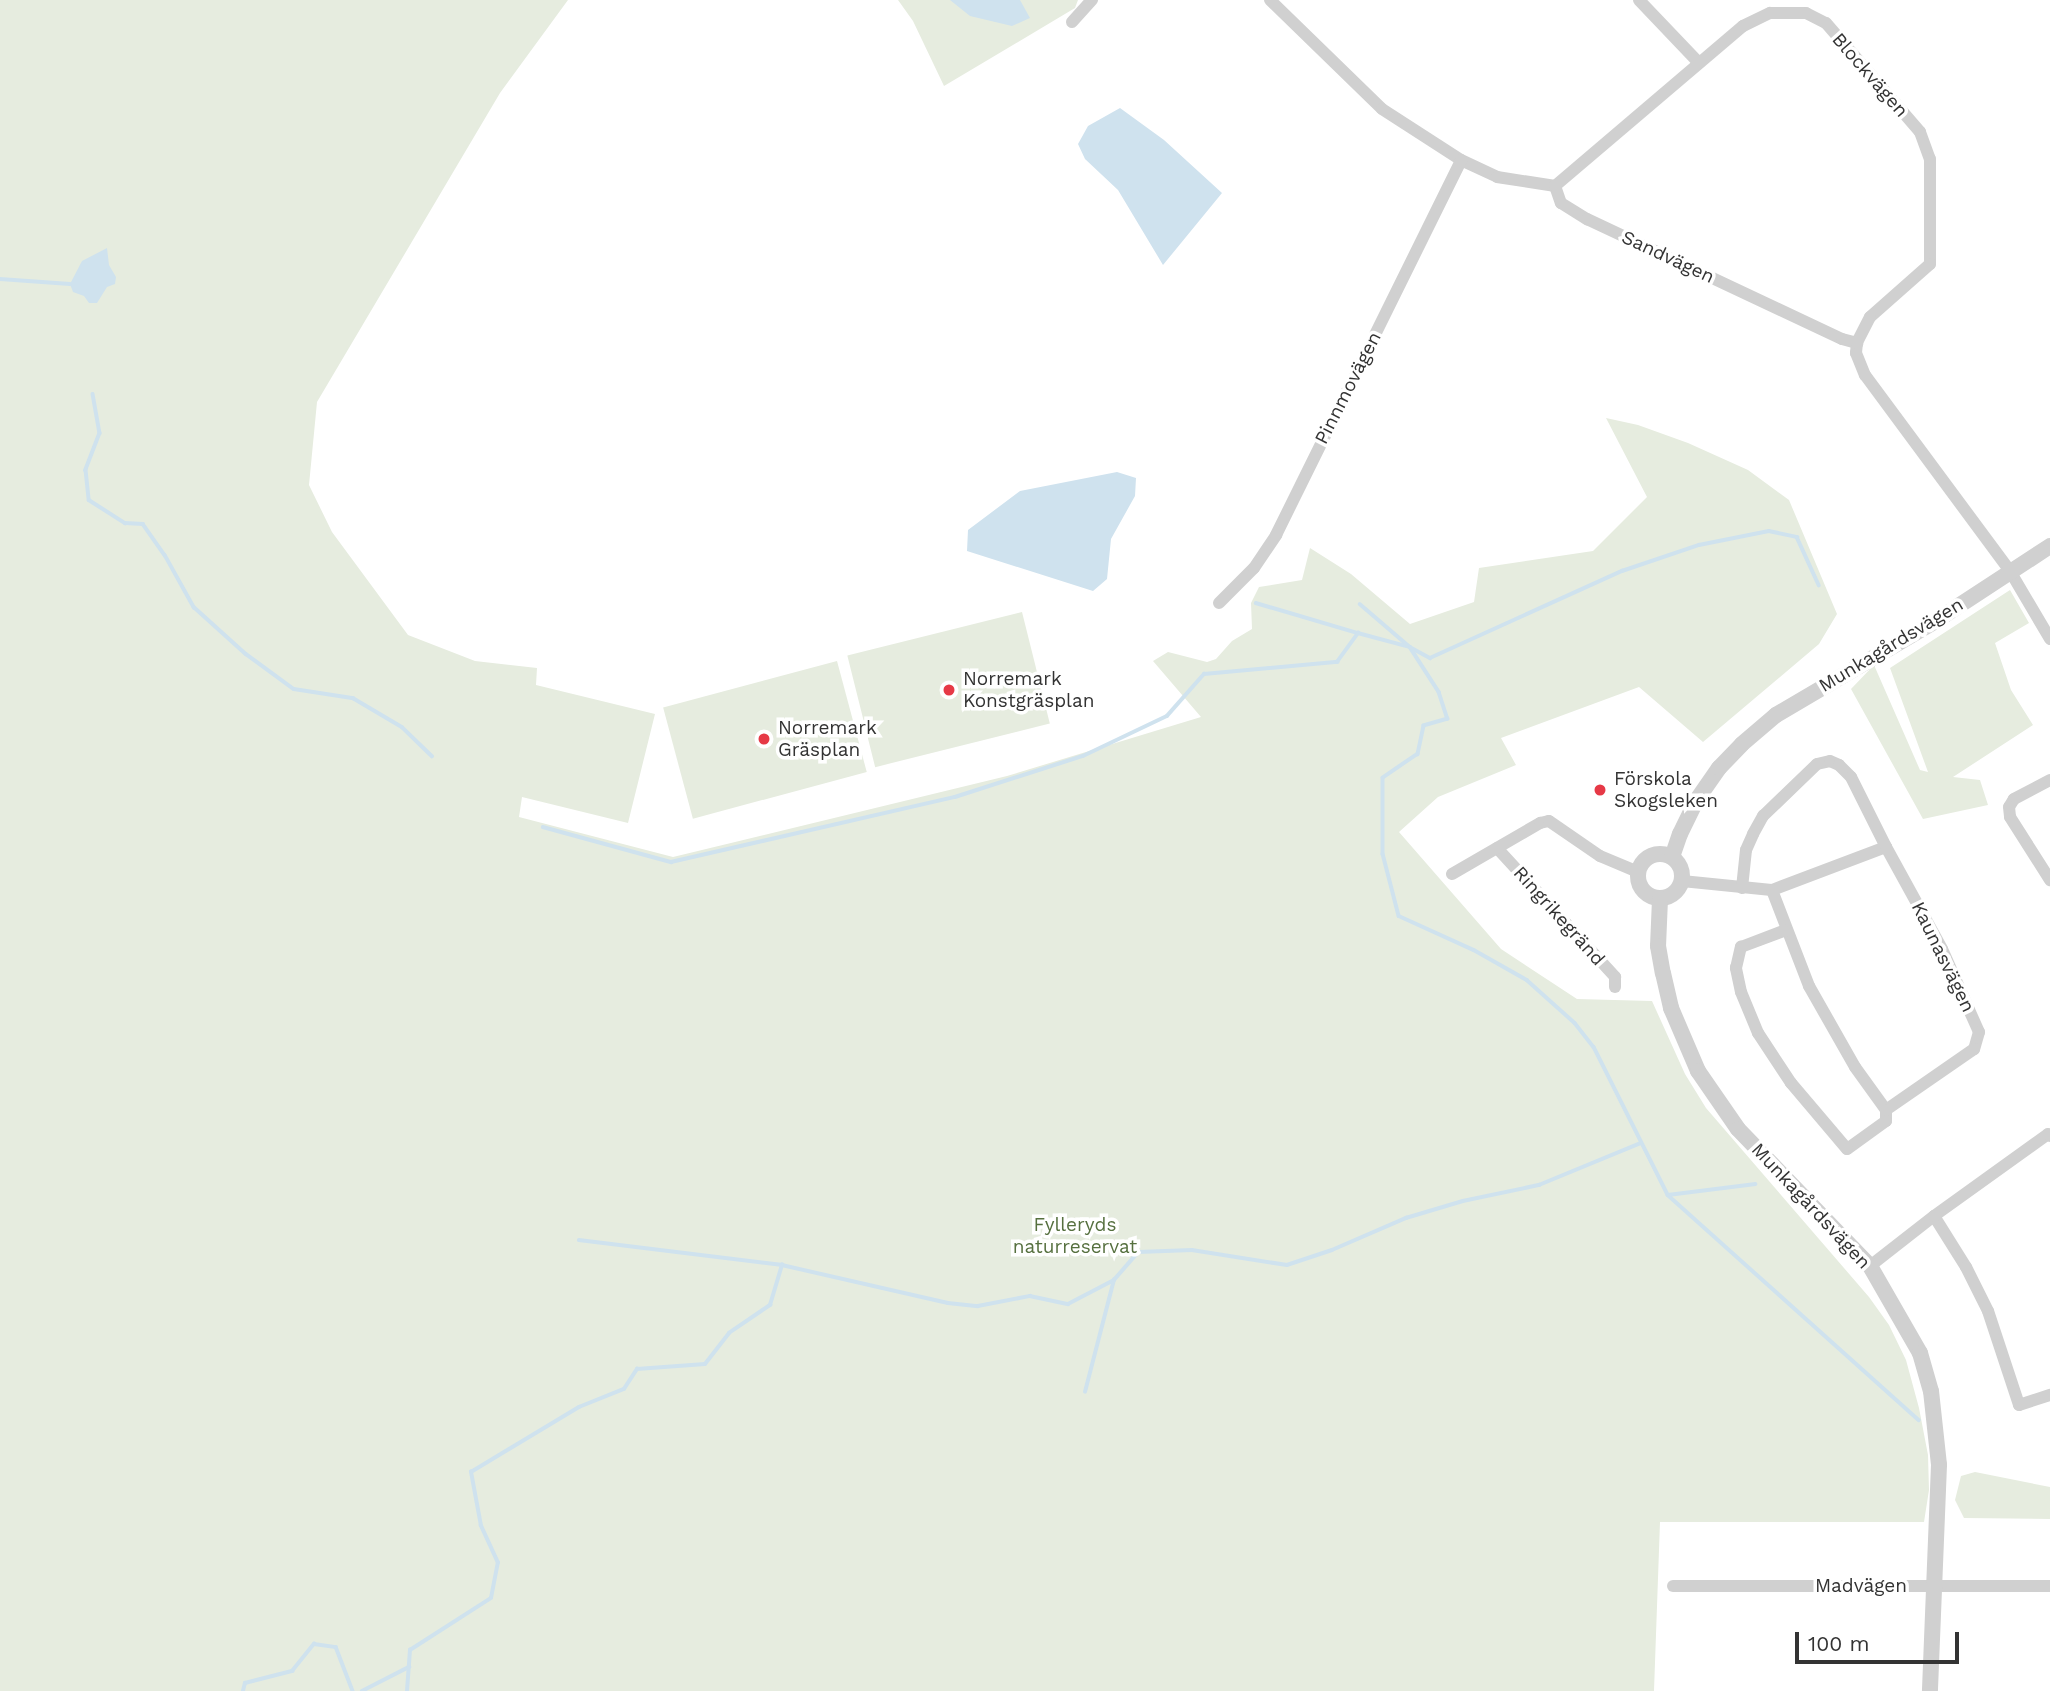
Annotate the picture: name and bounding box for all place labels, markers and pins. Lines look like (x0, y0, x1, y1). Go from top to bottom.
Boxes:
place label: Norremark Konstgräsplan (963, 668, 1094, 712)
marker: Norremark Konstgräsplan (941, 682, 957, 698)
place label: Norremark Gräsplan (778, 717, 877, 761)
marker: Norremark Gräsplan (756, 731, 772, 747)
place label: Förskola Skogsleken (1614, 768, 1718, 812)
marker: Förskola Skogsleken (1592, 782, 1608, 798)

